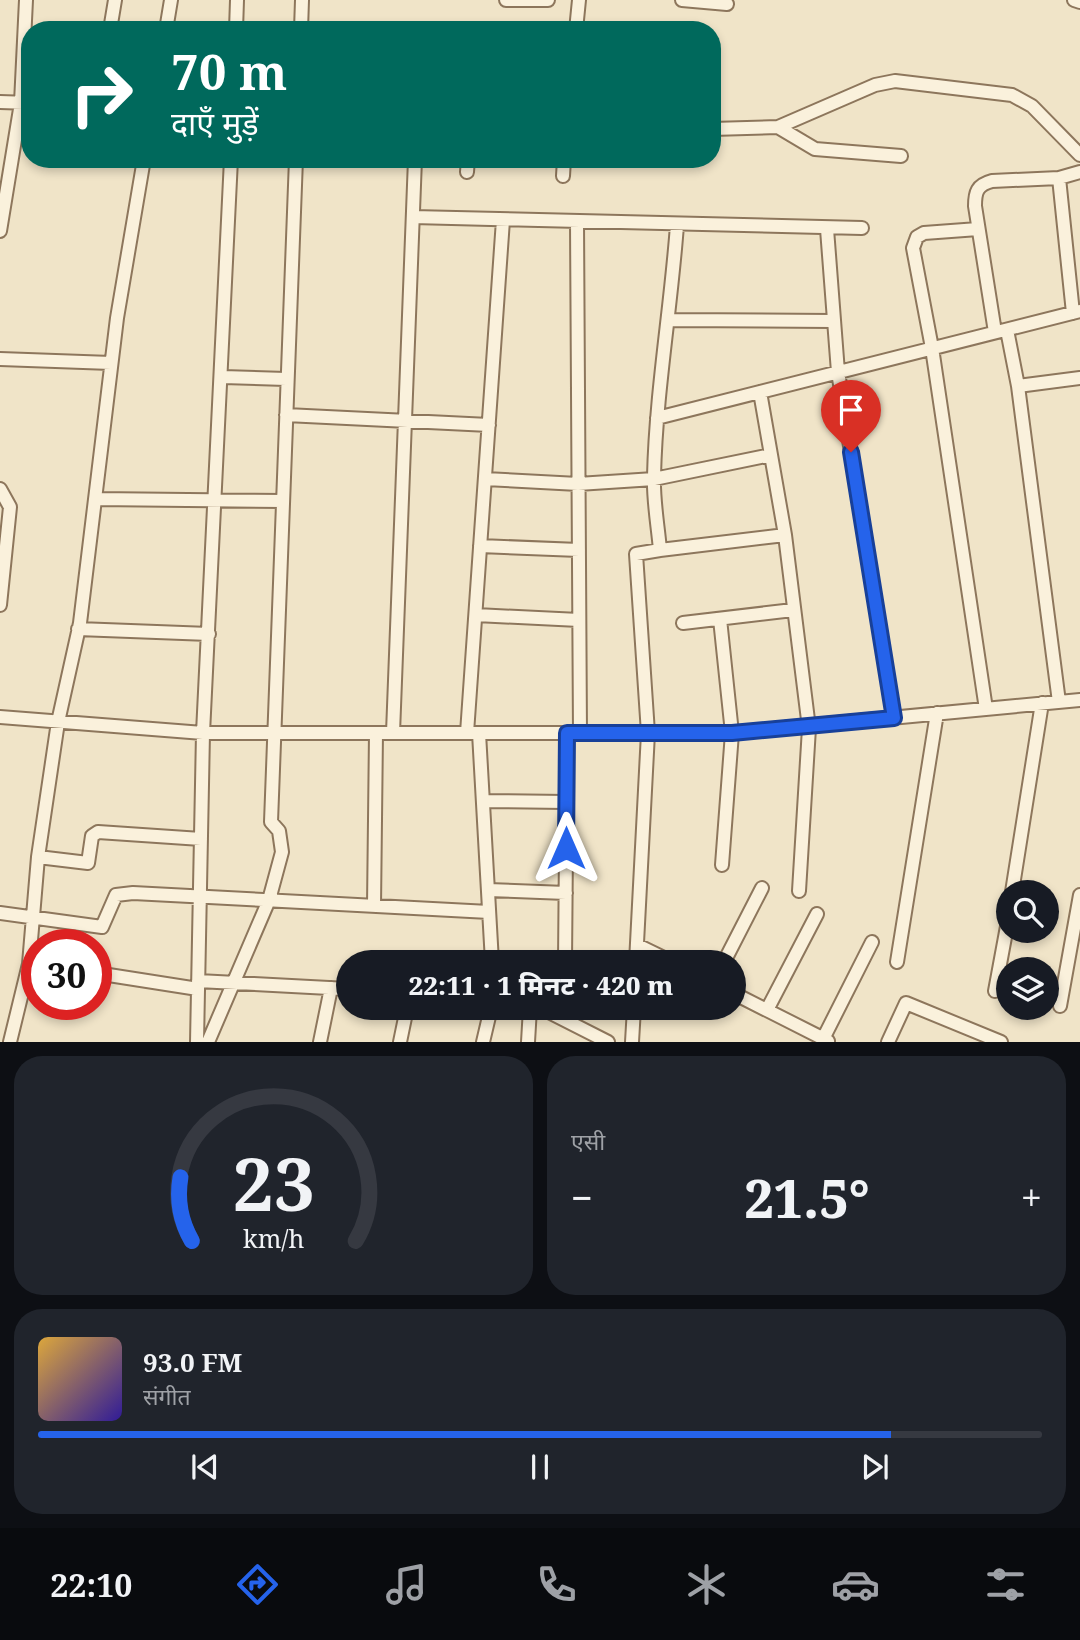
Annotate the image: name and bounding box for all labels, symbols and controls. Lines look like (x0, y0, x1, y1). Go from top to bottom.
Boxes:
text: 70 m (171, 38, 287, 104)
icon: right (56, 49, 147, 140)
text: दाएँ मुड़ें (171, 101, 259, 144)
pin (821, 380, 881, 452)
icon: arrive (832, 391, 870, 429)
position arrow (529, 811, 603, 885)
map controls (996, 880, 1059, 1020)
button: search (996, 880, 1059, 943)
speed limit sign: 30 (21, 929, 112, 1020)
button: layers (996, 957, 1059, 1020)
text: 22:11 · 1 मिनट · 420 m (409, 967, 673, 1003)
text: एसी (571, 1125, 605, 1157)
text: 23 (232, 1134, 315, 1233)
text: 21.5° (744, 1162, 870, 1233)
text: − (571, 1171, 593, 1223)
text: + (1021, 1171, 1042, 1223)
text: km/h (243, 1221, 304, 1255)
text: 93.0 FM (143, 1344, 242, 1380)
text: संगीत (143, 1380, 191, 1412)
icon: previous (186, 1448, 224, 1486)
icon: pause (521, 1448, 559, 1486)
icon: next (856, 1448, 894, 1486)
icon: directions (233, 1560, 282, 1609)
icon: music (382, 1560, 431, 1609)
icon: phone (532, 1560, 581, 1609)
icon: climate (682, 1560, 731, 1609)
icon: car (831, 1560, 880, 1609)
icon: filters (981, 1560, 1030, 1609)
text: 22:10 (50, 1563, 132, 1606)

